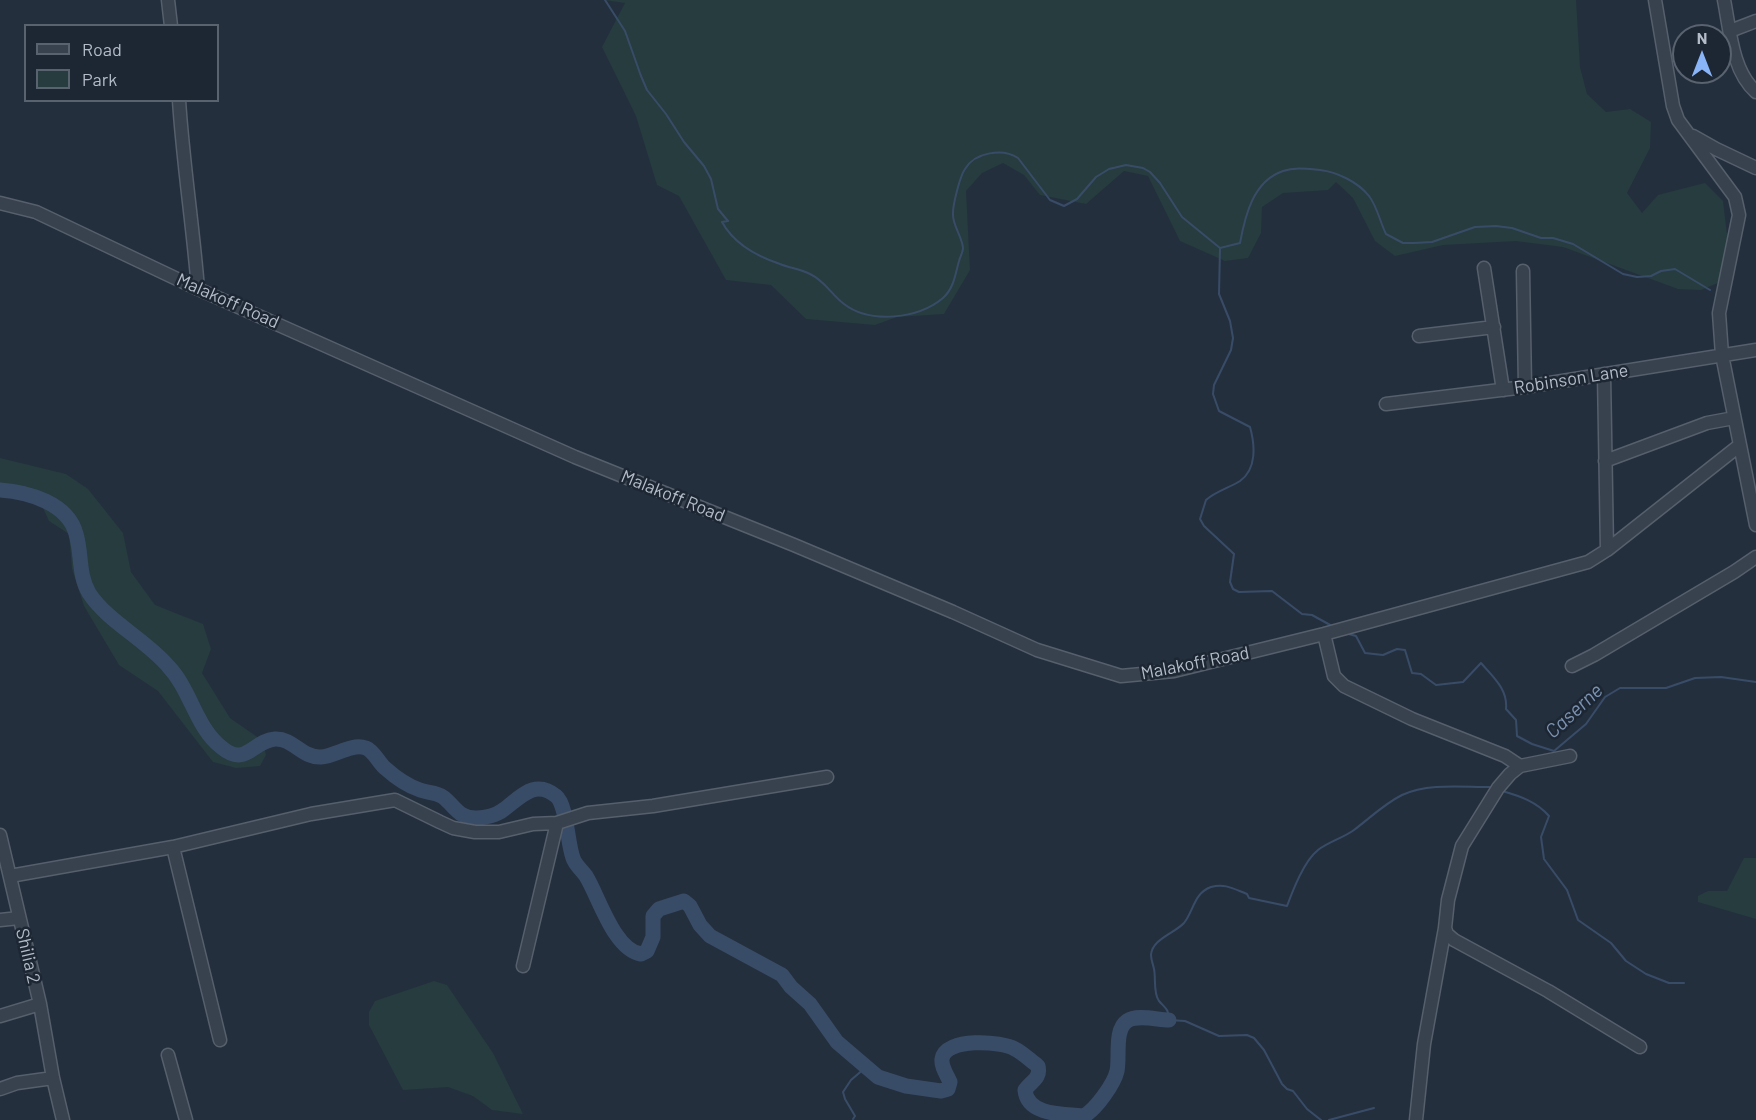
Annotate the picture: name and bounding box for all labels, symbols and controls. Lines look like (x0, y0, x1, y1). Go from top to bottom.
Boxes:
legend (24, 24, 219, 102)
north arrow (1672, 24, 1732, 84)
text: N (1697, 28, 1707, 47)
text: Road (82, 38, 122, 60)
text: Park (82, 68, 117, 90)
street label: Malakoff Road (173, 269, 283, 333)
street label: Robinson Lane (1512, 359, 1630, 399)
street label: Malakoff Road (618, 465, 728, 527)
street label: Malakoff Road (1139, 642, 1251, 684)
water label: Caserne (1540, 679, 1608, 743)
street label: Shilia 2 (11, 926, 45, 986)

